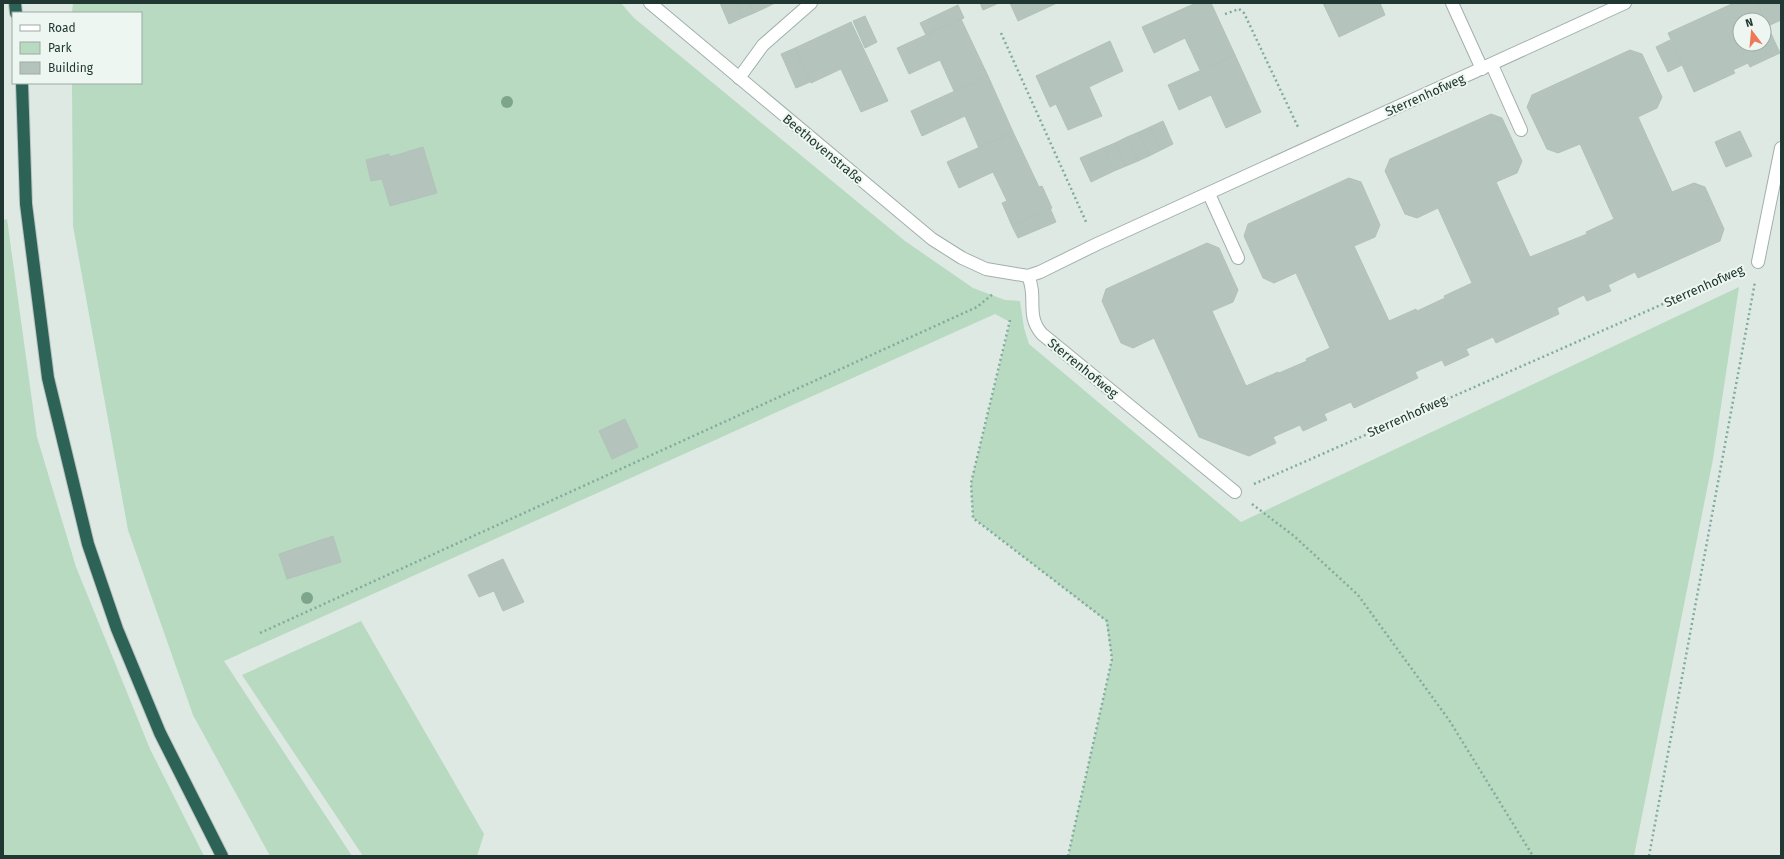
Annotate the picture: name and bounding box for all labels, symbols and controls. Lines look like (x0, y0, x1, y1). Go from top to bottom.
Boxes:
legend (12, 12, 142, 84)
north arrow (1732, 12, 1772, 52)
text: N (1744, 16, 1755, 30)
text: Road (48, 21, 76, 35)
text: Park (48, 41, 72, 55)
text: Building (48, 61, 94, 75)
street label: Sterrenhofweg (1383, 71, 1467, 119)
street label: Beethovenstraße (780, 111, 866, 187)
street label: Sterrenhofweg (1662, 262, 1746, 310)
street label: Sterrenhofweg (1045, 335, 1121, 401)
street label: Sterrenhofweg (1365, 392, 1449, 440)

